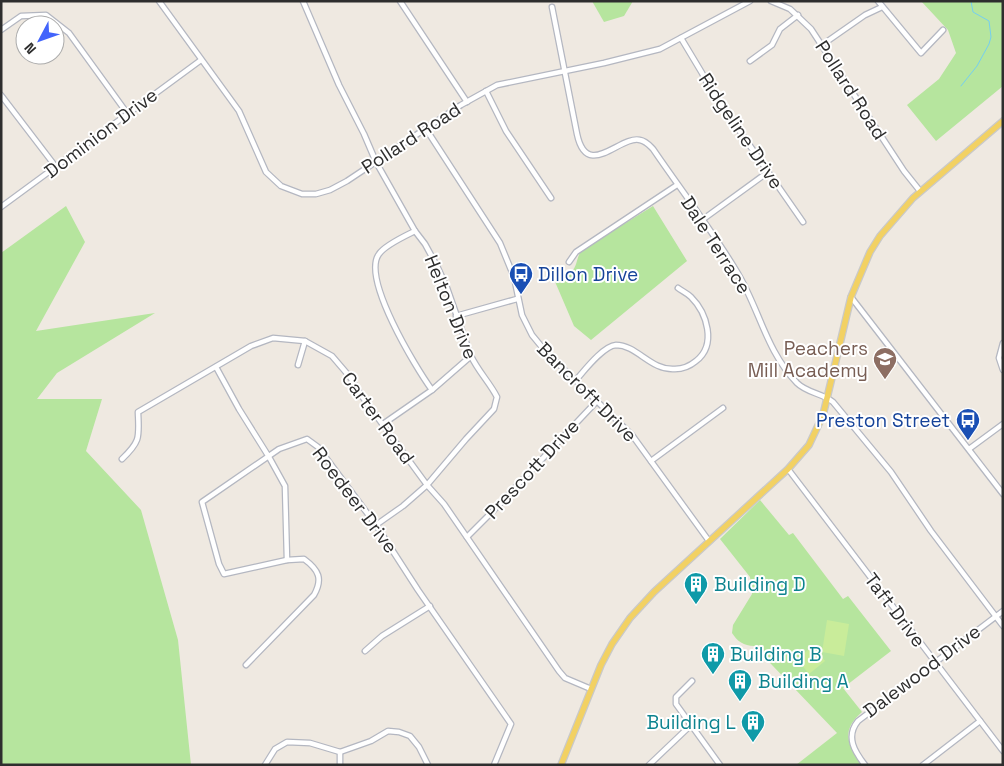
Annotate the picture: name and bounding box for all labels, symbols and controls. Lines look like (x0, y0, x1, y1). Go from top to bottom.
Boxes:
north arrow (15, 15, 65, 65)
street label: Pollard Road (810, 36, 892, 144)
text: N (20, 39, 40, 58)
street label: Ridgeline Drive (693, 68, 789, 194)
street label: Dominion Drive (39, 82, 163, 184)
street label: Pollard Road (357, 97, 465, 179)
street label: Dale Terrace (675, 191, 757, 299)
street label: Helton Drive (419, 251, 483, 363)
bus stop icon: Dillon Drive (508, 261, 534, 295)
place label: Dillon Drive (538, 262, 638, 287)
place label: Peachers Mill Academy (748, 336, 868, 383)
street label: Bancroft Drive (532, 337, 642, 447)
school or university icon: Peachers Mill Academy (872, 346, 898, 380)
street label: Carter Road (336, 367, 420, 469)
bus stop icon: Preston Street (955, 407, 981, 441)
place label: Preston Street (816, 408, 950, 433)
street label: Prescott Drive (479, 414, 585, 524)
street label: Roedeer Drive (307, 442, 403, 558)
street label: Taft Drive (859, 568, 931, 652)
building icon: Building D (683, 571, 709, 605)
place label: Building D (714, 572, 806, 597)
street label: Dalewood Drive (858, 619, 986, 723)
building icon: Building B (700, 641, 726, 675)
place label: Building B (730, 642, 822, 667)
building icon: Building A (727, 668, 753, 702)
place label: Building A (758, 669, 849, 694)
building icon: Building L (740, 709, 766, 743)
place label: Building L (647, 710, 736, 735)

